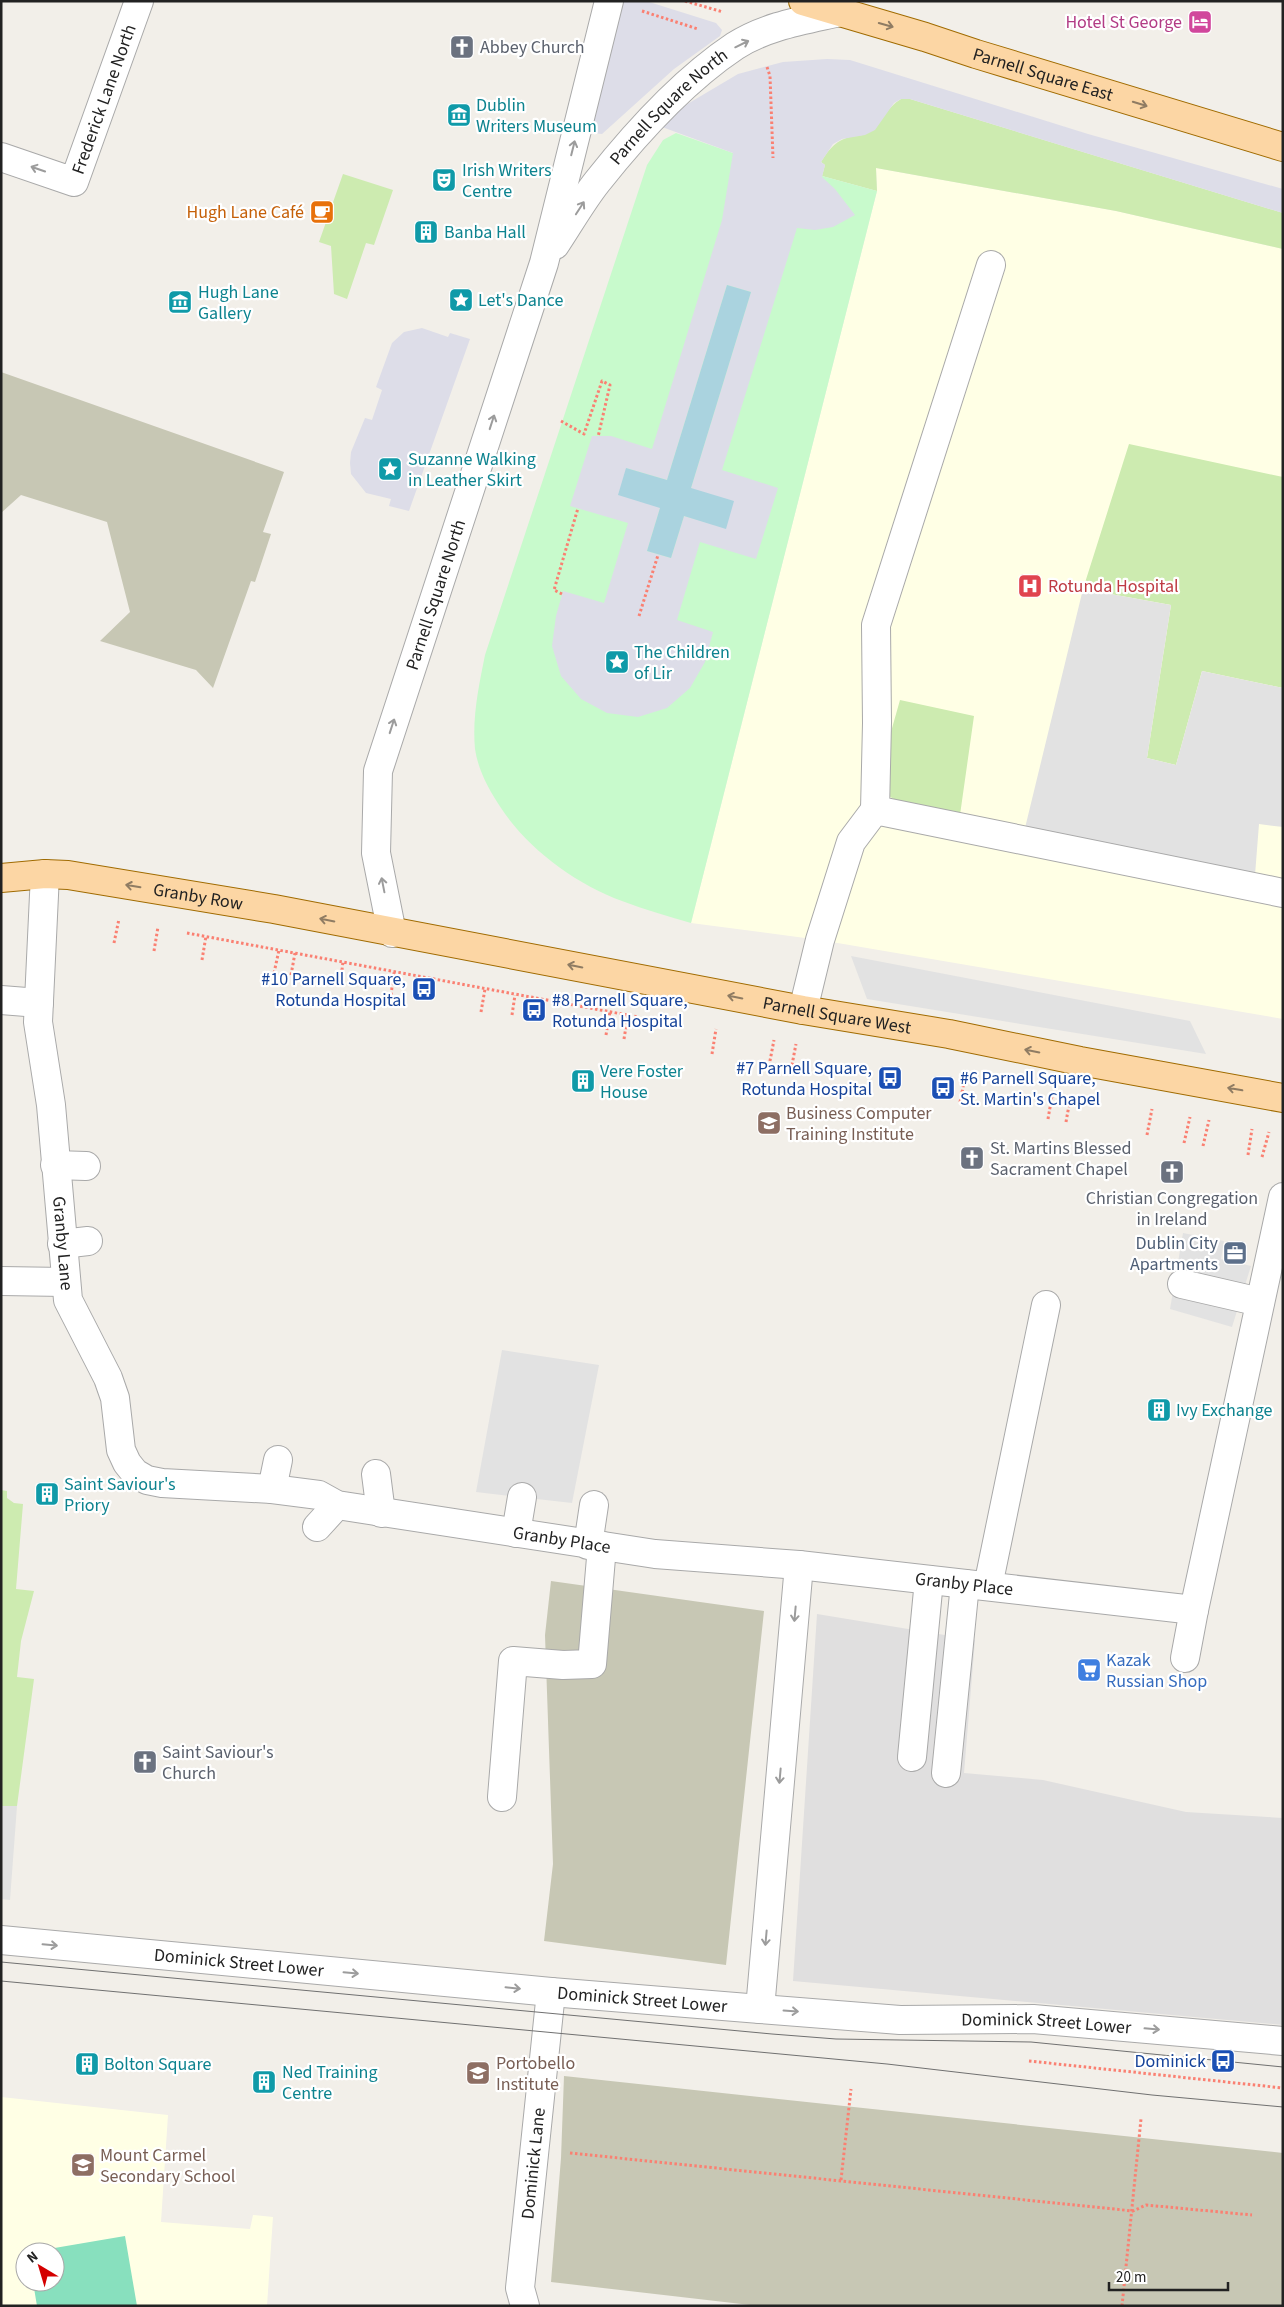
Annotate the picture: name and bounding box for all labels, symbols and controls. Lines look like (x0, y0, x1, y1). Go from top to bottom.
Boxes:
hotel icon: Hotel St George (1187, 9, 1213, 35)
place label: Hotel St George (1065, 10, 1182, 35)
street label: Frederick Lane North (65, 21, 142, 178)
one-way arrow (878, 21, 894, 31)
church icon: Abbey Church (449, 34, 475, 60)
place label: Abbey Church (480, 35, 585, 60)
one-way arrow (734, 38, 749, 48)
street label: Parnell Square East (970, 41, 1116, 107)
street label: Parnell Square North (604, 43, 733, 170)
place label: Dublin Writers Museum (476, 93, 597, 139)
one-way arrow (1131, 99, 1147, 109)
museum icon: Dublin Writers Museum (446, 102, 472, 128)
one-way arrow (568, 141, 578, 157)
place label: Irish Writers Centre (462, 158, 552, 204)
one-way arrow (30, 164, 46, 174)
theatre icon: Irish Writers Centre (431, 167, 457, 193)
cafe icon: Hugh Lane Café (309, 199, 335, 225)
place label: Hugh Lane Café (186, 200, 304, 225)
one-way arrow (575, 201, 585, 215)
building icon: Banba Hall (413, 219, 439, 245)
place label: Banba Hall (444, 220, 526, 245)
place label: Hugh Lane Gallery (198, 280, 279, 326)
place icon: Let's Dance (448, 287, 474, 313)
place label: Let's Dance (478, 288, 563, 313)
museum icon: Hugh Lane Gallery (167, 289, 193, 315)
one-way arrow (488, 414, 497, 430)
place label: Suzanne Walking in Leather Skirt (408, 447, 536, 493)
place icon: Suzanne Walking in Leather Skirt (377, 456, 403, 482)
street label: Parnell Square North (399, 516, 472, 673)
hospital icon: Rotunda Hospital (1017, 573, 1043, 599)
place label: Rotunda Hospital (1048, 574, 1179, 599)
place label: The Children of Lir (634, 640, 730, 686)
place icon: The Children of Lir (604, 649, 630, 675)
one-way arrow (388, 718, 398, 734)
street label: Granby Row (151, 877, 245, 916)
one-way arrow (377, 878, 387, 894)
one-way arrow (125, 880, 141, 890)
one-way arrow (319, 915, 335, 924)
one-way arrow (567, 961, 583, 971)
place label: #10 Parnell Square, Rotunda Hospital (261, 967, 406, 1013)
bus stop icon: #10 Parnell Square, Rotunda Hospital (411, 976, 437, 1002)
place label: #8 Parnell Square, Rotunda Hospital (552, 988, 688, 1034)
street label: Parnell Square West (761, 990, 913, 1040)
one-way arrow (727, 992, 743, 1001)
bus stop icon: #8 Parnell Square, Rotunda Hospital (521, 997, 547, 1023)
one-way arrow (1025, 1046, 1041, 1055)
place label: #7 Parnell Square, Rotunda Hospital (736, 1056, 872, 1102)
place label: Vere Foster House (600, 1059, 684, 1105)
bus stop icon: #7 Parnell Square, Rotunda Hospital (877, 1065, 903, 1091)
place label: #6 Parnell Square, St. Martin's Chapel (960, 1066, 1100, 1112)
building icon: Vere Foster House (570, 1068, 596, 1094)
bus stop icon: #6 Parnell Square, St. Martin's Chapel (930, 1075, 956, 1101)
one-way arrow (1227, 1084, 1243, 1093)
place label: Business Computer Training Institute (786, 1101, 932, 1147)
school or university icon: Business Computer Training Institute (756, 1110, 782, 1136)
place label: St. Martins Blessed Sacrament Chapel (990, 1136, 1131, 1182)
church icon: St. Martins Blessed Sacrament Chapel (959, 1145, 985, 1171)
church icon: Christian Congregation in Ireland (1159, 1159, 1185, 1185)
place label: Christian Congregation in Ireland (1086, 1186, 1258, 1232)
street label: Granby Lane (47, 1195, 80, 1291)
place label: Dublin City Apartments (1130, 1231, 1219, 1277)
office icon: Dublin City Apartments (1222, 1240, 1248, 1266)
building icon: Ivy Exchange (1146, 1397, 1172, 1423)
place label: Ivy Exchange (1176, 1398, 1273, 1423)
place label: Saint Saviour's Priory (64, 1472, 176, 1518)
building icon: Saint Saviour's Priory (34, 1481, 60, 1507)
street label: Granby Place (511, 1520, 612, 1559)
street label: Granby Place (914, 1566, 1015, 1602)
one-way arrow (790, 1606, 799, 1622)
place label: Kazak Russian Shop (1106, 1648, 1207, 1694)
supermarket icon: Kazak Russian Shop (1076, 1657, 1102, 1683)
place label: Saint Saviour's Church (162, 1740, 274, 1786)
church icon: Saint Saviour's Church (132, 1749, 158, 1775)
one-way arrow (775, 1767, 785, 1783)
one-way arrow (761, 1929, 771, 1945)
one-way arrow (41, 1940, 57, 1950)
street label: Dominick Street Lower (153, 1942, 326, 1983)
one-way arrow (343, 1968, 359, 1978)
street label: Dominick Street Lower (556, 1980, 729, 2019)
one-way arrow (504, 1983, 520, 1993)
one-way arrow (783, 2007, 799, 2016)
street label: Dominick Street Lower (961, 2007, 1133, 2040)
one-way arrow (1143, 2024, 1159, 2034)
bus stop icon: Dominick (1210, 2048, 1236, 2074)
place label: Dominick (1134, 2049, 1206, 2074)
building icon: Bolton Square (74, 2051, 100, 2077)
place label: Portobello Institute (496, 2051, 575, 2097)
place label: Bolton Square (104, 2052, 212, 2077)
place label: Ned Training Centre (282, 2060, 378, 2106)
school or university icon: Portobello Institute (465, 2060, 491, 2086)
building icon: Ned Training Centre (251, 2069, 277, 2095)
street label: Dominick Lane (515, 2106, 551, 2220)
place label: Mount Carmel Secondary School (100, 2143, 235, 2189)
school or university icon: Mount Carmel Secondary School (70, 2152, 96, 2178)
north arrow (15, 2242, 65, 2292)
text: N (23, 2247, 42, 2268)
scale bar (1109, 2260, 1228, 2292)
text: 20 m (1116, 2267, 1146, 2288)

